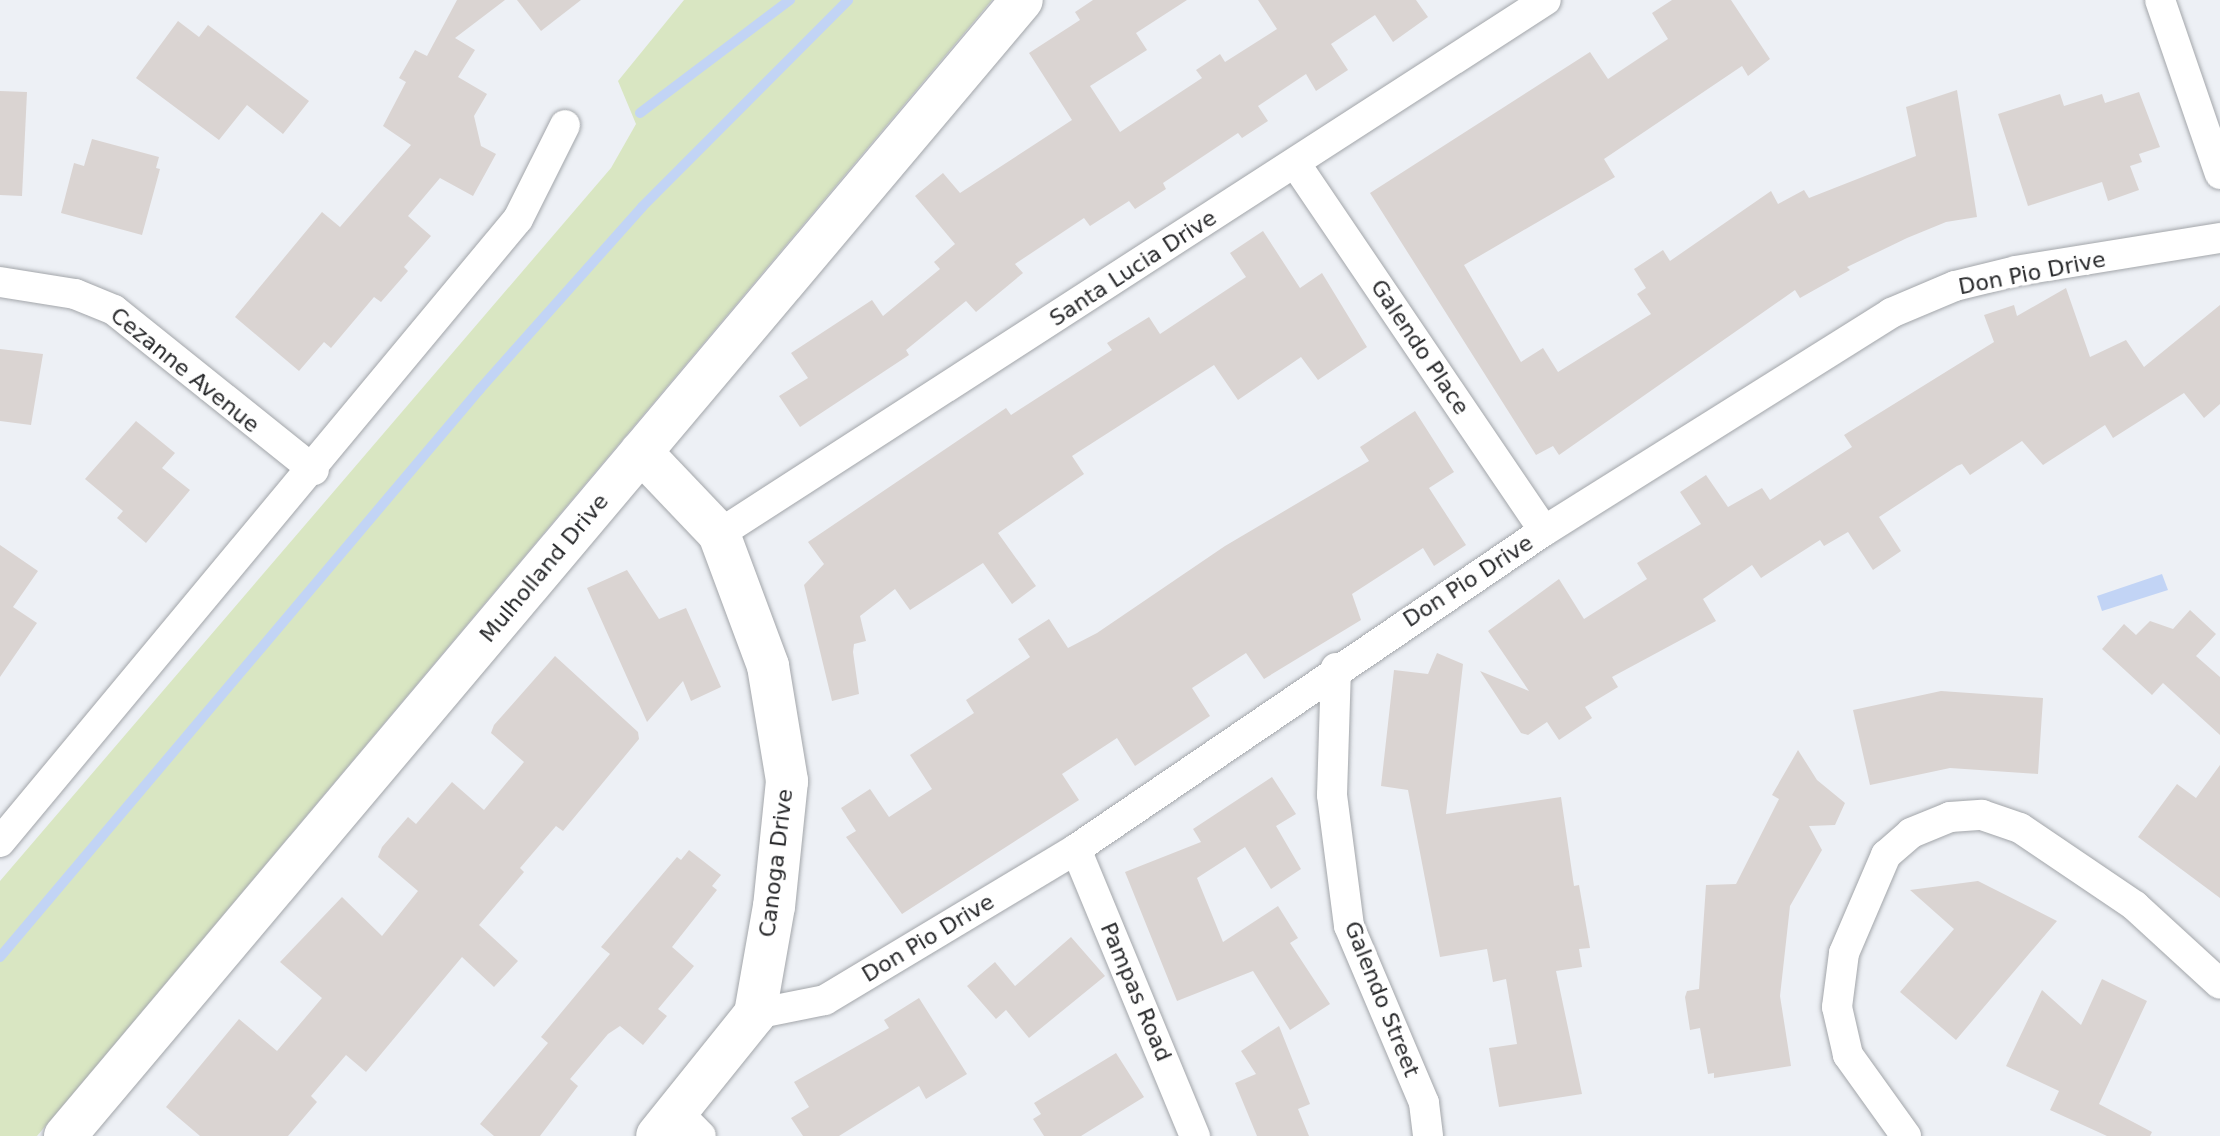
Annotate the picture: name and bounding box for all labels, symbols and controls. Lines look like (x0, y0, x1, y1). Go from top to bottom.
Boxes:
street label: Santa Lucia Drive (1045, 204, 1221, 332)
street label: Don Pio Drive (1956, 246, 2108, 300)
street label: Galendo Place (1365, 275, 1475, 419)
street label: Cezanne Avenue (105, 302, 265, 438)
street label: Mulholland Drive (474, 488, 614, 648)
street label: Don Pio Drive (1398, 529, 1538, 633)
street label: Canoga Drive (754, 787, 798, 939)
street label: Don Pio Drive (857, 888, 999, 988)
street label: Galendo Street (1339, 917, 1425, 1081)
street label: Pampas Road (1095, 919, 1177, 1065)

